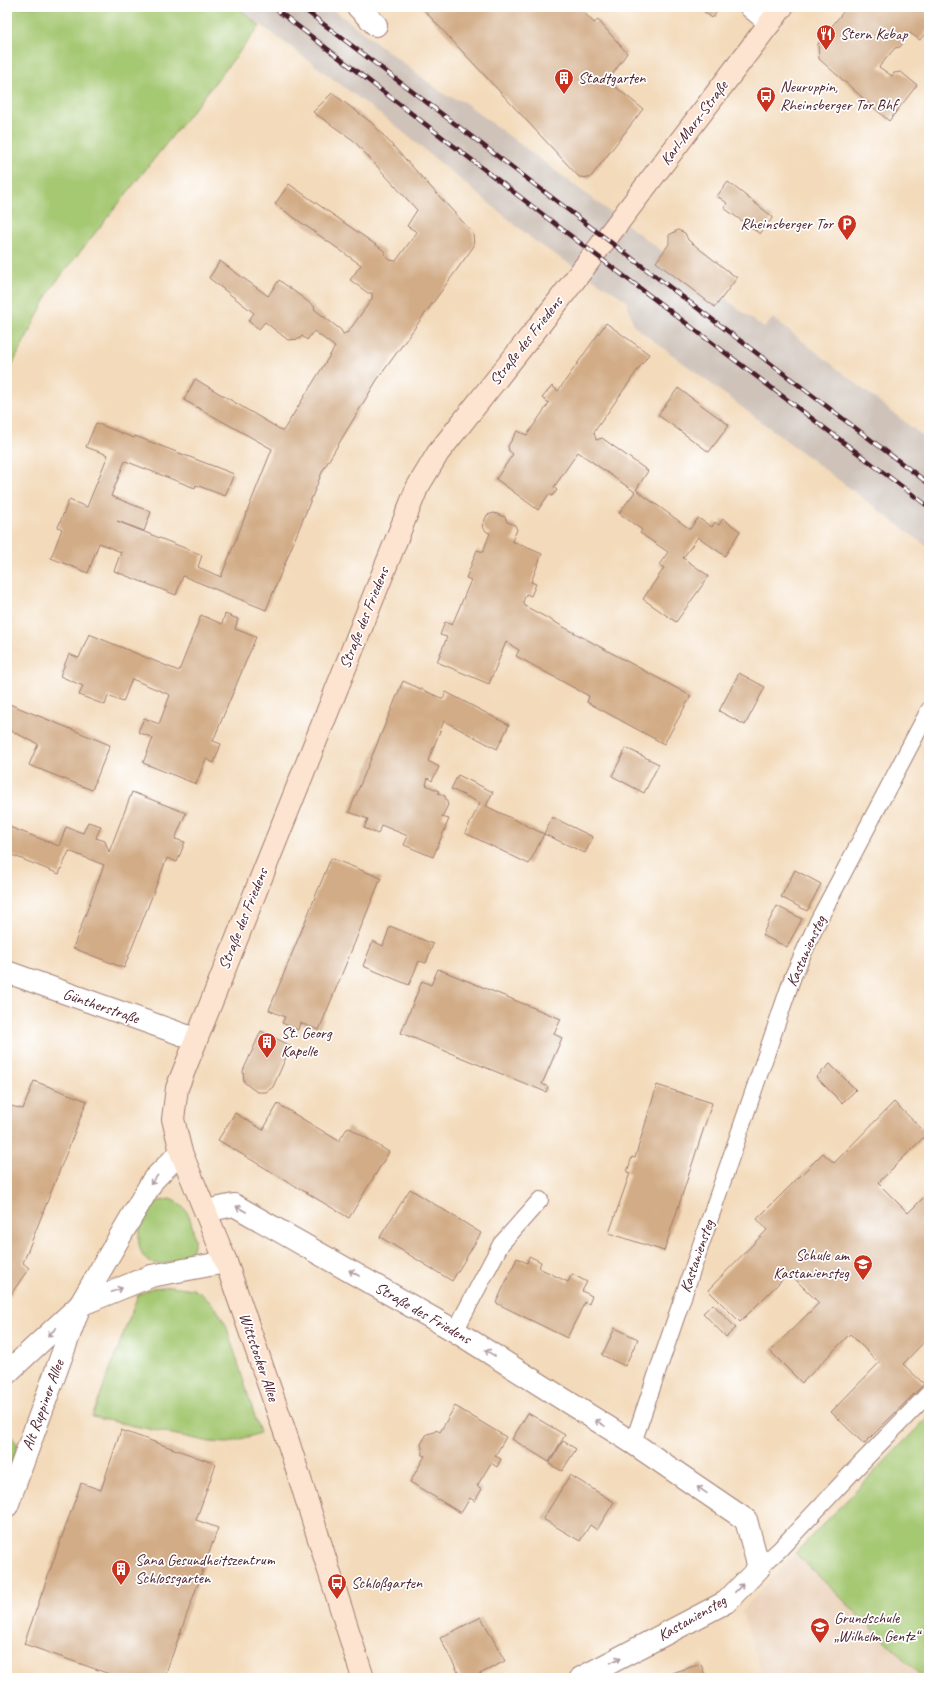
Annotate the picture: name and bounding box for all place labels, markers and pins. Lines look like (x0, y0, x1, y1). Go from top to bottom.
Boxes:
restaurant icon: Stern Kebap (815, 23, 837, 51)
place label: Stern Kebap (840, 24, 909, 44)
building icon: Stadtgarten (553, 67, 575, 95)
place label: Stadtgarten (578, 68, 646, 88)
place label: Neuruppin, Rheinsberger Tor Bhf (780, 77, 900, 115)
bus stop icon: Neuruppin, Rheinsberger Tor Bhf (755, 85, 777, 113)
parking icon: Rheinsberger Tor (836, 213, 858, 241)
place label: Rheinsberger Tor (740, 214, 834, 234)
place label: St. Georg Kapelle (281, 1023, 333, 1061)
building icon: St. Georg Kapelle (256, 1031, 278, 1059)
place label: Schule am Kastaniensteg (773, 1245, 851, 1283)
school or university icon: Schule am Kastaniensteg (852, 1253, 874, 1281)
place label: Sana Gesundheitszentrum Schlossgarten (135, 1550, 276, 1588)
building icon: Sana Gesundheitszentrum Schlossgarten (110, 1558, 132, 1586)
bus stop icon: Schloßgarten (326, 1572, 348, 1600)
place label: Schloßgarten (351, 1573, 423, 1593)
place label: Grundschule „Wilhelm Gentz“ (834, 1608, 922, 1646)
school or university icon: Grundschule „Wilhelm Gentz“ (809, 1616, 831, 1644)

